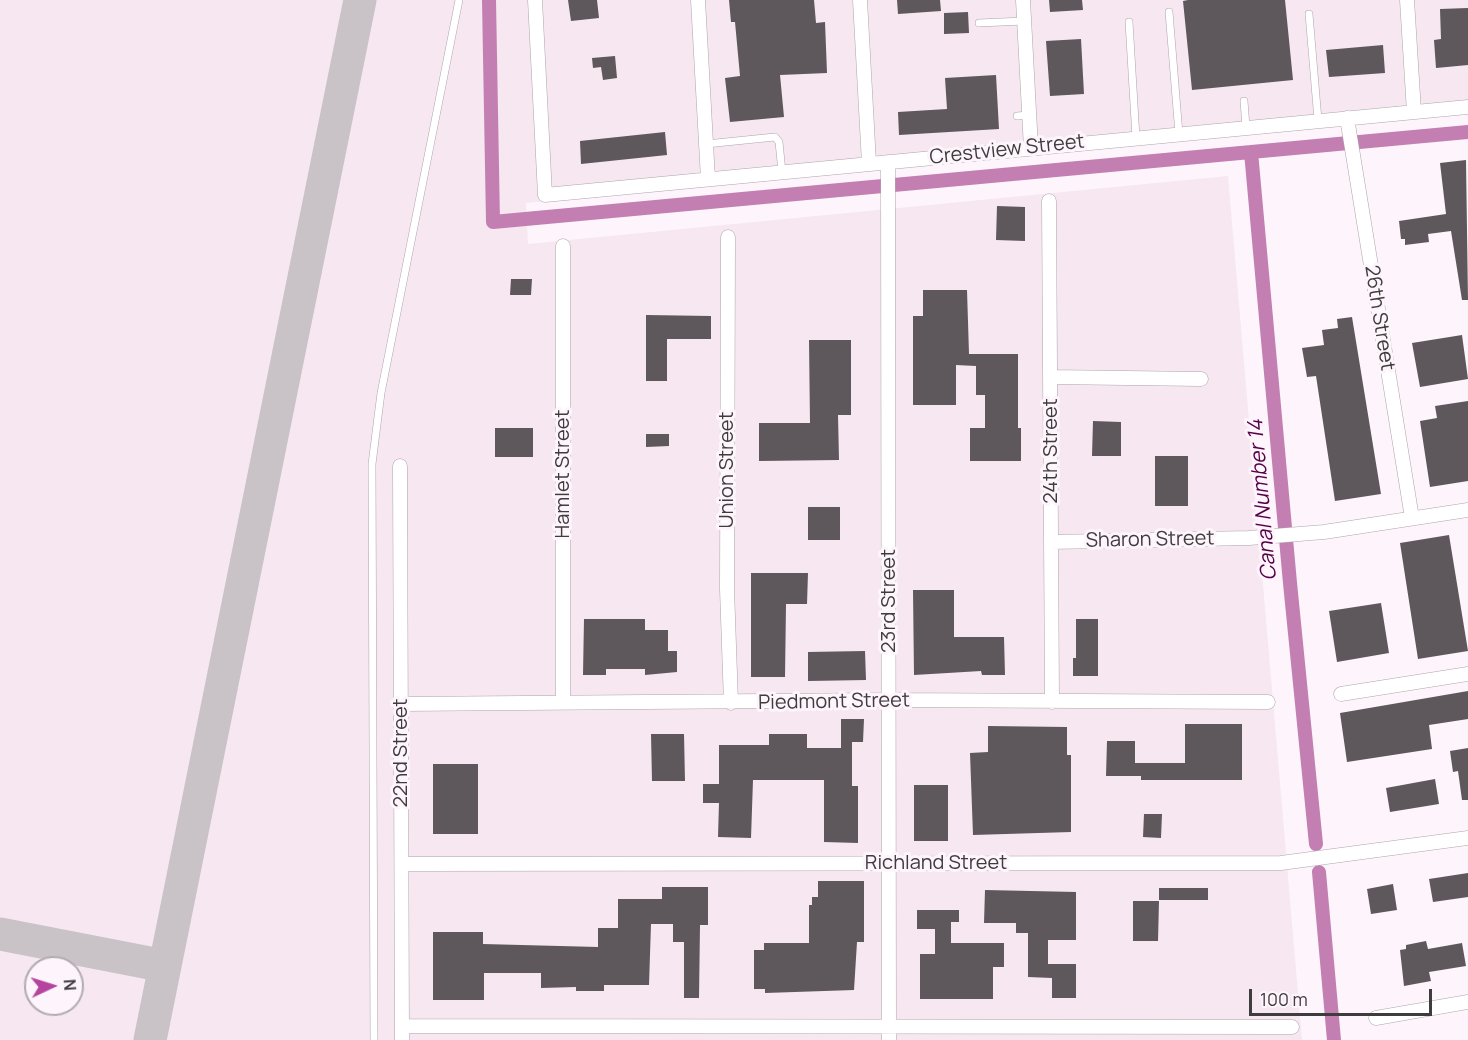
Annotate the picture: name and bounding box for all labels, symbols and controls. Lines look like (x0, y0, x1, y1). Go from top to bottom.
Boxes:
street label: Crestview Street (928, 130, 1086, 170)
street label: 26th Street (1359, 264, 1399, 372)
street label: 24th Street (1039, 398, 1063, 504)
street label: Hamlet Street (551, 410, 575, 538)
street label: Union Street (715, 411, 739, 529)
water label: Canal Number 14 (1243, 418, 1283, 582)
street label: Sharon Street (1085, 527, 1215, 553)
street label: 23rd Street (877, 549, 901, 653)
street label: Piedmont Street (758, 689, 910, 715)
street label: 22nd Street (389, 698, 413, 808)
street label: Richland Street (865, 851, 1007, 875)
north arrow (24, 956, 84, 1016)
scale bar (1252, 977, 1435, 1015)
text: N (59, 978, 81, 991)
text: 100 m (1260, 987, 1308, 1011)

